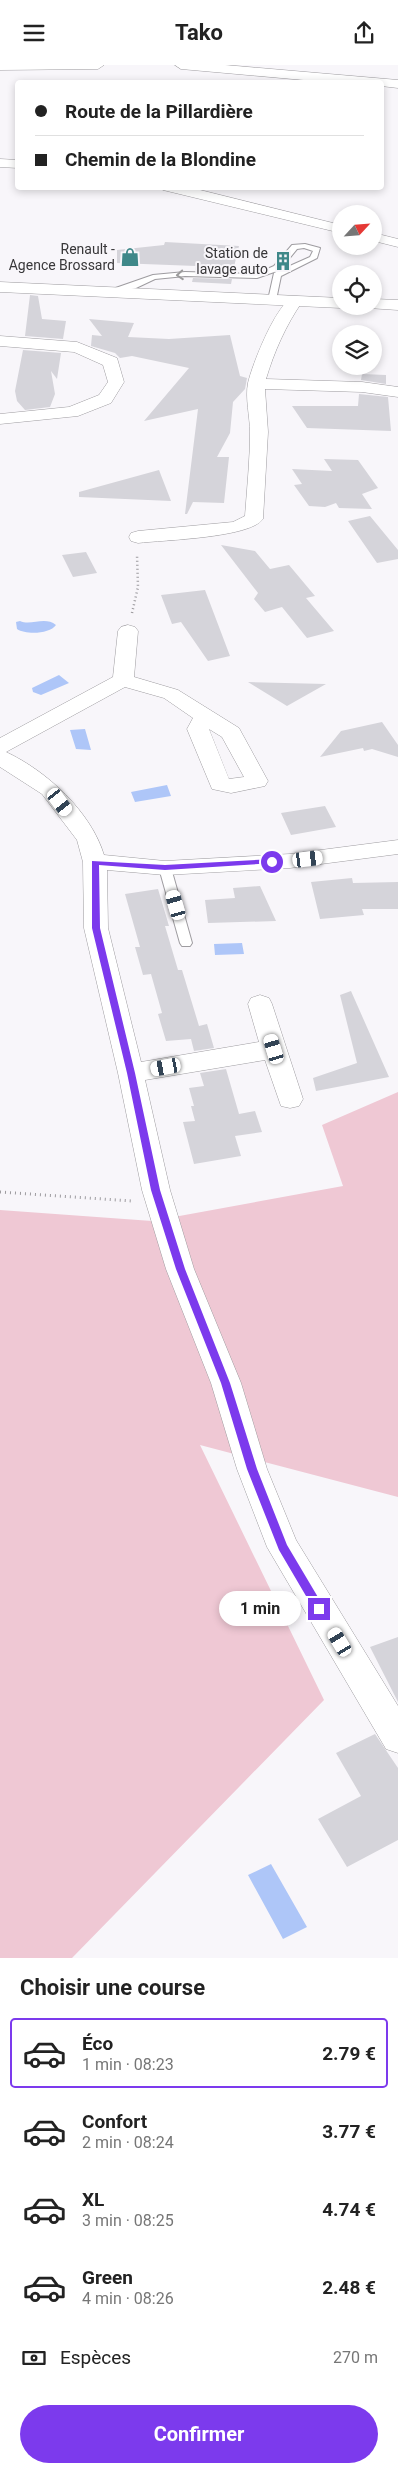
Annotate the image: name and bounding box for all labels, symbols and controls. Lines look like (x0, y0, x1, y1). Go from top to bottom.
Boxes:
icon: menu (20, 19, 48, 47)
icon: share (350, 19, 378, 47)
text: Tako (175, 20, 223, 45)
text: Route de la Pillardière (65, 100, 253, 123)
text: Chemin de la Blondine (65, 148, 256, 171)
north arrow (332, 205, 382, 255)
map controls (332, 205, 382, 375)
place label: Renault - Agence Brossard (9, 241, 115, 273)
place label: Station de lavage auto (196, 245, 268, 277)
shop icon: Renault - Agence Brossard (119, 246, 141, 268)
building icon: Station de lavage auto (272, 250, 294, 272)
button: locate (332, 265, 382, 315)
one-way arrow (176, 269, 184, 280)
button: layers (332, 325, 382, 375)
car (44, 786, 75, 818)
car (292, 850, 323, 868)
route start (261, 851, 283, 873)
car (164, 889, 187, 921)
car (262, 1032, 285, 1066)
car (149, 1057, 182, 1077)
callout: 1 min (219, 1591, 302, 1627)
route end (308, 1598, 330, 1620)
text: 1 min (240, 1599, 280, 1618)
car (325, 1625, 354, 1659)
text: Choisir une course (20, 1975, 205, 2000)
icon: car (22, 2031, 67, 2076)
text: Éco (82, 2032, 113, 2055)
text: 2.79 € (322, 2042, 376, 2065)
text: 1 min · 08:23 (82, 2055, 174, 2074)
icon: car (22, 2109, 67, 2154)
text: Confort (82, 2110, 147, 2133)
text: 3.77 € (322, 2120, 376, 2143)
text: 2 min · 08:24 (82, 2133, 174, 2152)
icon: car (22, 2187, 67, 2232)
text: XL (82, 2188, 104, 2211)
text: 4.74 € (322, 2198, 376, 2221)
text: 3 min · 08:25 (82, 2211, 174, 2230)
icon: car (22, 2265, 67, 2310)
text: Green (82, 2266, 133, 2289)
text: 2.48 € (322, 2276, 376, 2299)
text: 4 min · 08:26 (82, 2289, 174, 2308)
icon: cash (20, 2344, 48, 2372)
text: Espèces (60, 2346, 131, 2369)
text: 270 m (333, 2348, 378, 2367)
button: Confirmer (20, 2405, 378, 2463)

